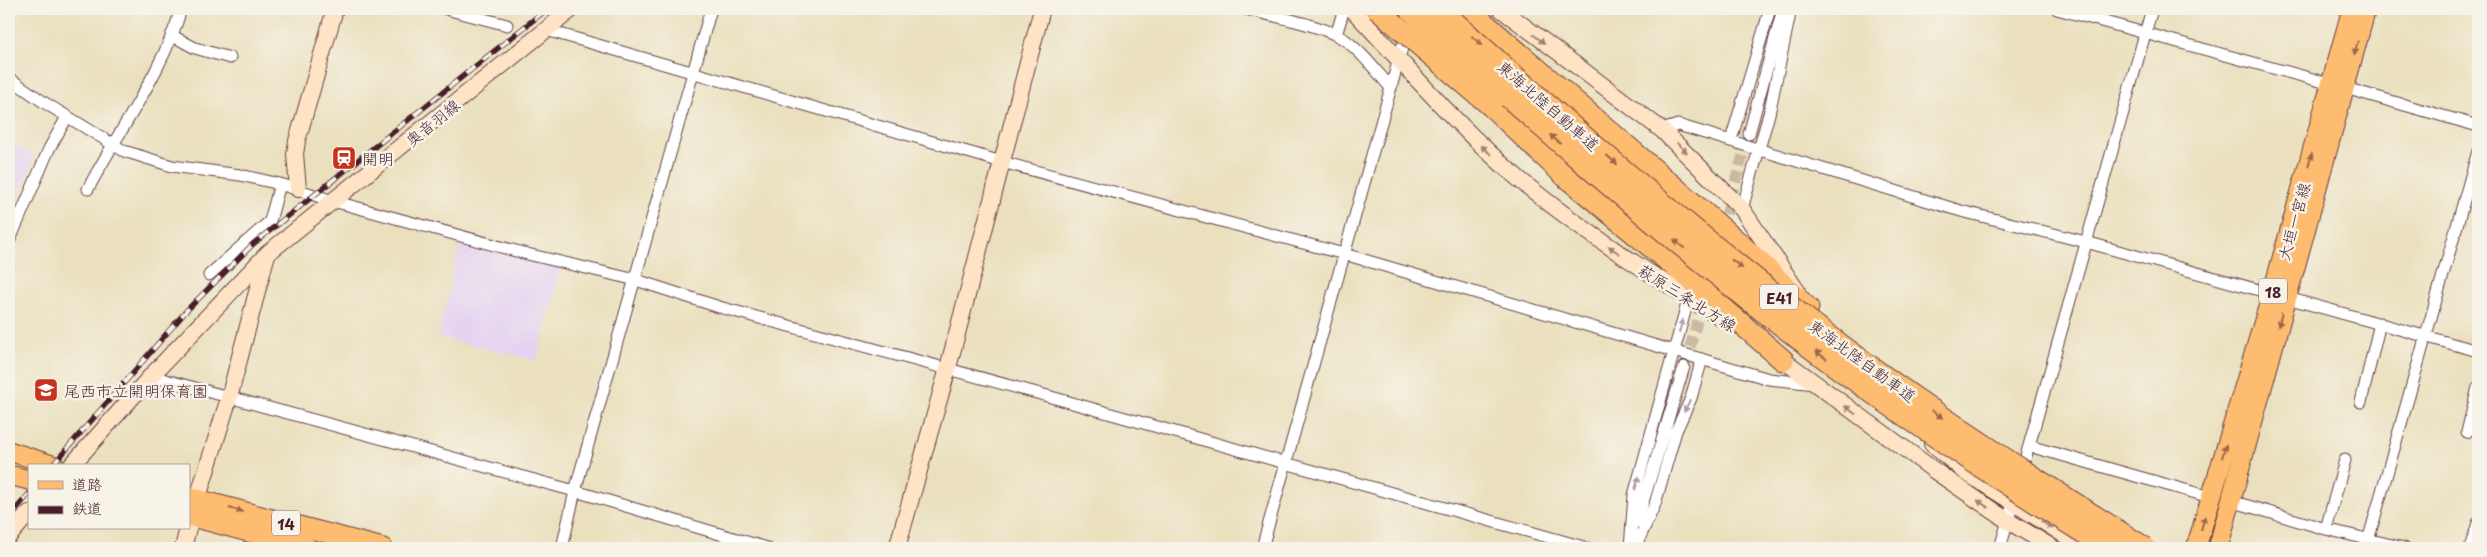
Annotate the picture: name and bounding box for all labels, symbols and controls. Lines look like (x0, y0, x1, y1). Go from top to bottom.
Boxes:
one-way arrow (1532, 34, 1546, 44)
one-way arrow (1470, 35, 1482, 47)
one-way arrow (2351, 41, 2359, 56)
street label: 東海北陸自動車道 (1493, 54, 1605, 156)
street label: 奥音羽線 (400, 93, 464, 151)
one-way arrow (1549, 134, 1561, 145)
one-way arrow (1676, 142, 1688, 154)
one-way arrow (1481, 144, 1493, 156)
station icon: 開明 (331, 145, 357, 171)
place label: 開明 (362, 146, 394, 170)
one-way arrow (2306, 153, 2314, 168)
one-way arrow (1605, 155, 1618, 166)
street label: 大垣一宮線 (2270, 179, 2316, 263)
one-way arrow (1673, 239, 1685, 250)
one-way arrow (1608, 245, 1621, 255)
street label: 萩原三条北方線 (1634, 257, 1742, 337)
one-way arrow (1730, 259, 1744, 269)
road number: 18 (2259, 278, 2287, 304)
road number: E41 (1760, 284, 1798, 310)
street label: 東海北陸自動車道 (1804, 313, 1922, 407)
one-way arrow (2275, 313, 2283, 328)
one-way arrow (1677, 319, 1685, 334)
one-way arrow (1815, 349, 1828, 360)
school or university icon: 尾西市立開明保育園 (33, 377, 59, 403)
place label: 尾西市立開明保育園 (64, 378, 208, 402)
one-way arrow (1683, 399, 1691, 413)
one-way arrow (1844, 405, 1857, 416)
one-way arrow (1930, 409, 1944, 419)
one-way arrow (2221, 443, 2229, 458)
legend (28, 464, 190, 530)
text: 道路 (72, 472, 102, 495)
one-way arrow (1634, 475, 1642, 490)
text: 鉄道 (72, 496, 102, 519)
one-way arrow (1976, 499, 1989, 508)
one-way arrow (228, 506, 243, 514)
road number: 14 (272, 510, 300, 536)
one-way arrow (2199, 515, 2207, 530)
one-way arrow (2041, 520, 2054, 530)

